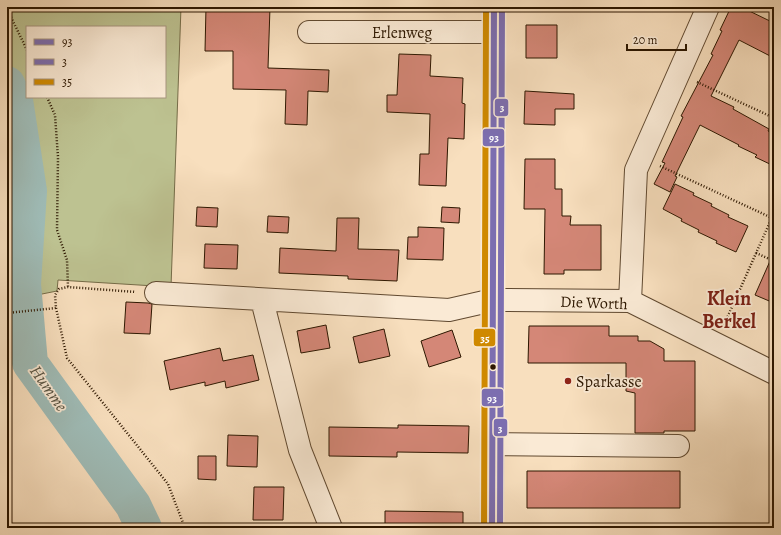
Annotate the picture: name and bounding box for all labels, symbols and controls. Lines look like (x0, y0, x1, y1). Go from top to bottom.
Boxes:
street label: Erlenweg (372, 22, 432, 44)
legend (26, 26, 166, 98)
scale bar (627, 26, 686, 52)
text: 20 m (633, 32, 657, 48)
text: 93 (62, 34, 72, 50)
text: 3 (62, 54, 67, 70)
text: 35 (62, 74, 72, 90)
line badge: 3 (494, 98, 509, 117)
text: 3 (500, 100, 505, 115)
line badge: 93 (482, 128, 505, 147)
text: 93 (489, 130, 499, 145)
district label: Klein Berkel (702, 285, 757, 335)
street label: Die Worth (560, 291, 629, 315)
line badge: 35 (473, 328, 496, 347)
text: 35 (480, 331, 490, 346)
water label: Humme (24, 361, 73, 416)
unlabelled marker (488, 362, 498, 372)
place label: Sparkasse (576, 371, 642, 393)
marker: Sparkasse (563, 376, 573, 386)
line badge: 93 (481, 388, 504, 407)
text: 93 (487, 391, 497, 406)
line badge: 3 (493, 418, 508, 437)
text: 3 (498, 421, 503, 436)

